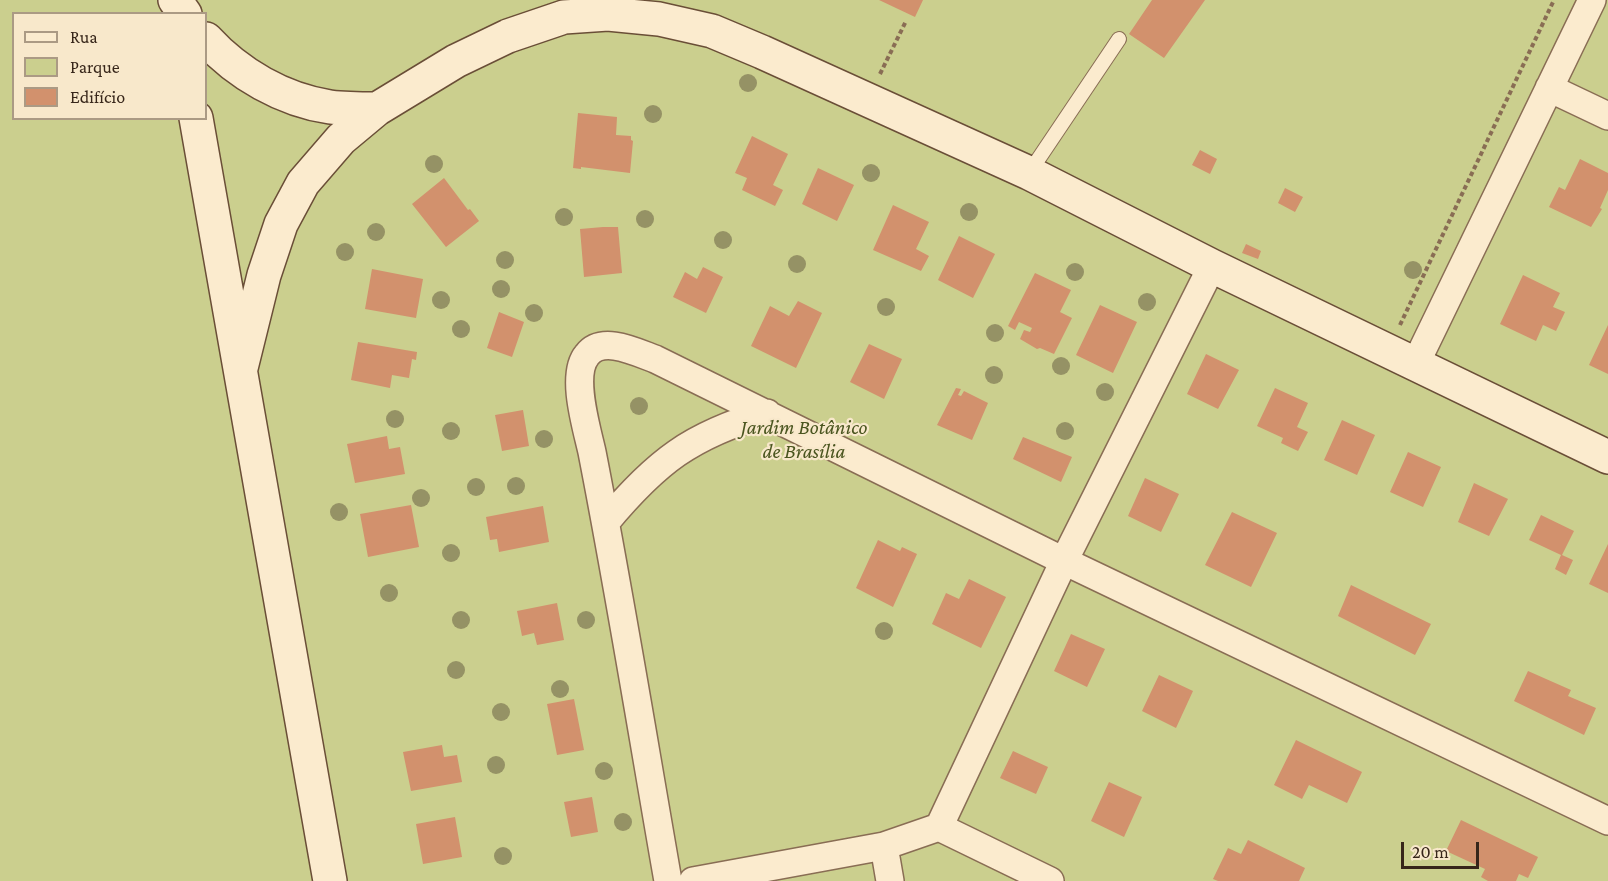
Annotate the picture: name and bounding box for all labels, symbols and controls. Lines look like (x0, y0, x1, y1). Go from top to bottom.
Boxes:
legend (12, 12, 207, 120)
text: Rua (70, 27, 98, 47)
text: Parque (70, 57, 120, 77)
text: Edifício (70, 87, 125, 107)
park label: Jardim Botânico de Brasília (740, 415, 868, 465)
scale bar (1404, 830, 1482, 868)
text: 20 m (1412, 842, 1449, 862)

